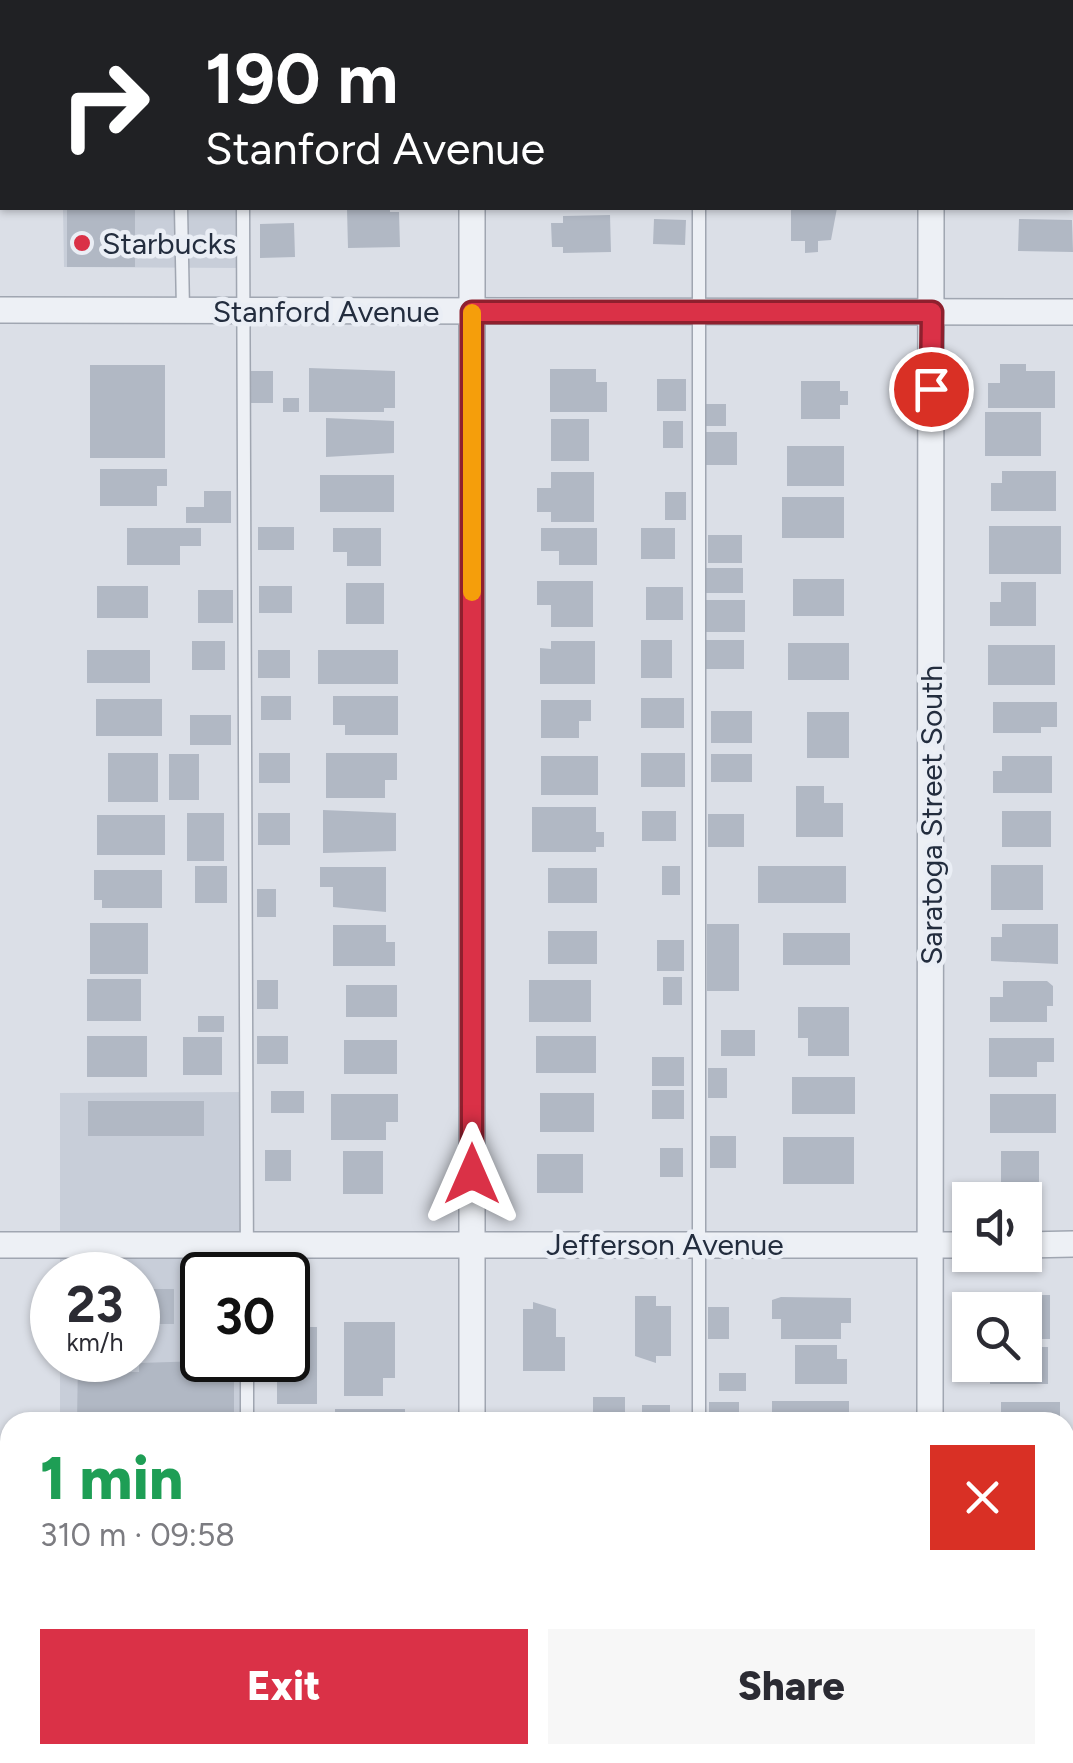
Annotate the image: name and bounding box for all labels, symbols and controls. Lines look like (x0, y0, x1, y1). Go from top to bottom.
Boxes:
text: 190 m (205, 36, 398, 121)
icon: right (40, 40, 170, 170)
text: Stanford Avenue (205, 121, 545, 175)
place label: Starbucks (102, 225, 236, 262)
marker: Starbucks (71, 232, 93, 254)
street label: Stanford Avenue (213, 293, 439, 330)
pin (889, 347, 974, 432)
icon: arrive (904, 362, 959, 417)
street label: Saratoga Street South (913, 665, 950, 965)
position arrow (420, 1122, 524, 1226)
map controls (952, 1182, 1042, 1382)
button: sound (952, 1182, 1042, 1272)
street label: Jefferson Avenue (546, 1226, 784, 1263)
speed limit sign: 30 (180, 1252, 310, 1382)
text: 23 (67, 1274, 123, 1335)
button: search (952, 1292, 1042, 1382)
text: km/h (66, 1327, 124, 1357)
text: 1 min (40, 1442, 183, 1514)
button: close (930, 1445, 1035, 1550)
text: 310 m · 09:58 (40, 1516, 235, 1554)
button: Exit (40, 1629, 528, 1744)
button: Share (548, 1629, 1035, 1744)

